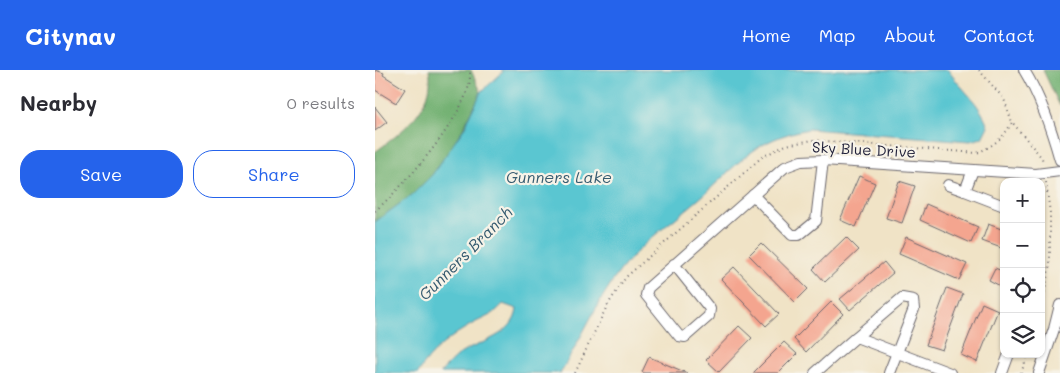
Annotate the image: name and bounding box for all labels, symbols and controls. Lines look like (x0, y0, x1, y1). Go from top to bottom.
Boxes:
text: Citynav (25, 20, 116, 51)
text: Home (742, 23, 791, 47)
text: Map (819, 23, 855, 47)
text: About (883, 23, 936, 47)
text: Contact (964, 23, 1035, 47)
text: Nearby (20, 89, 97, 116)
text: 0 results (287, 92, 355, 113)
street label: Sky Blue Drive (812, 136, 916, 162)
button: Save (20, 150, 183, 198)
button: Share (193, 150, 355, 198)
water label: Gunners Lake (506, 166, 612, 187)
map controls (1000, 178, 1045, 358)
button: + (1000, 178, 1045, 223)
water label: Gunners Branch (414, 202, 516, 304)
button: − (1000, 223, 1045, 268)
button: locate (1000, 268, 1045, 313)
button: layers (1000, 313, 1045, 358)

